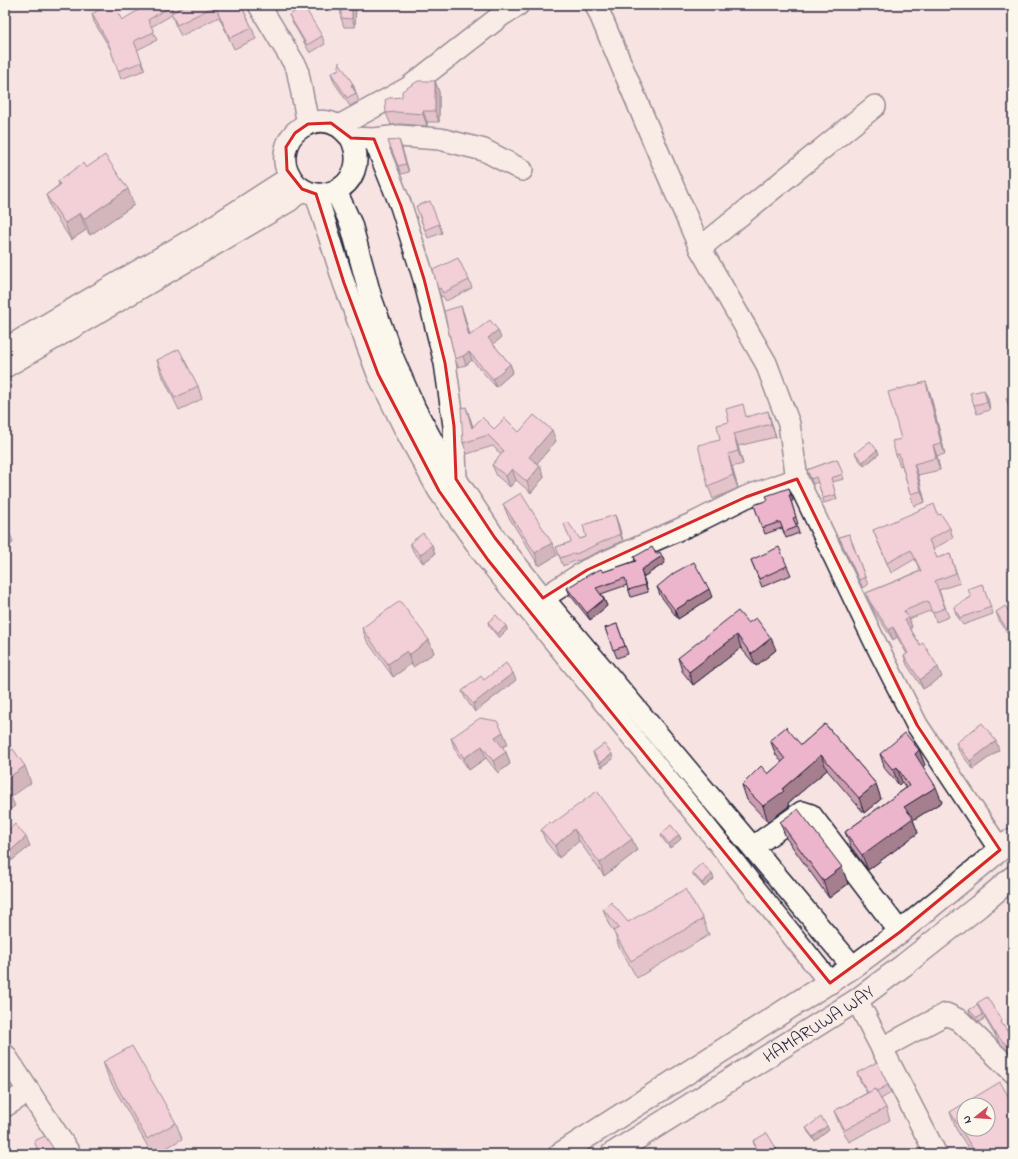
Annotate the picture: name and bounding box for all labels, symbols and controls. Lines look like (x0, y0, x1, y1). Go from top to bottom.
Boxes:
street label: HAMARUWA WAY (759, 980, 881, 1071)
north arrow (956, 1097, 996, 1137)
text: N (959, 1114, 976, 1126)

